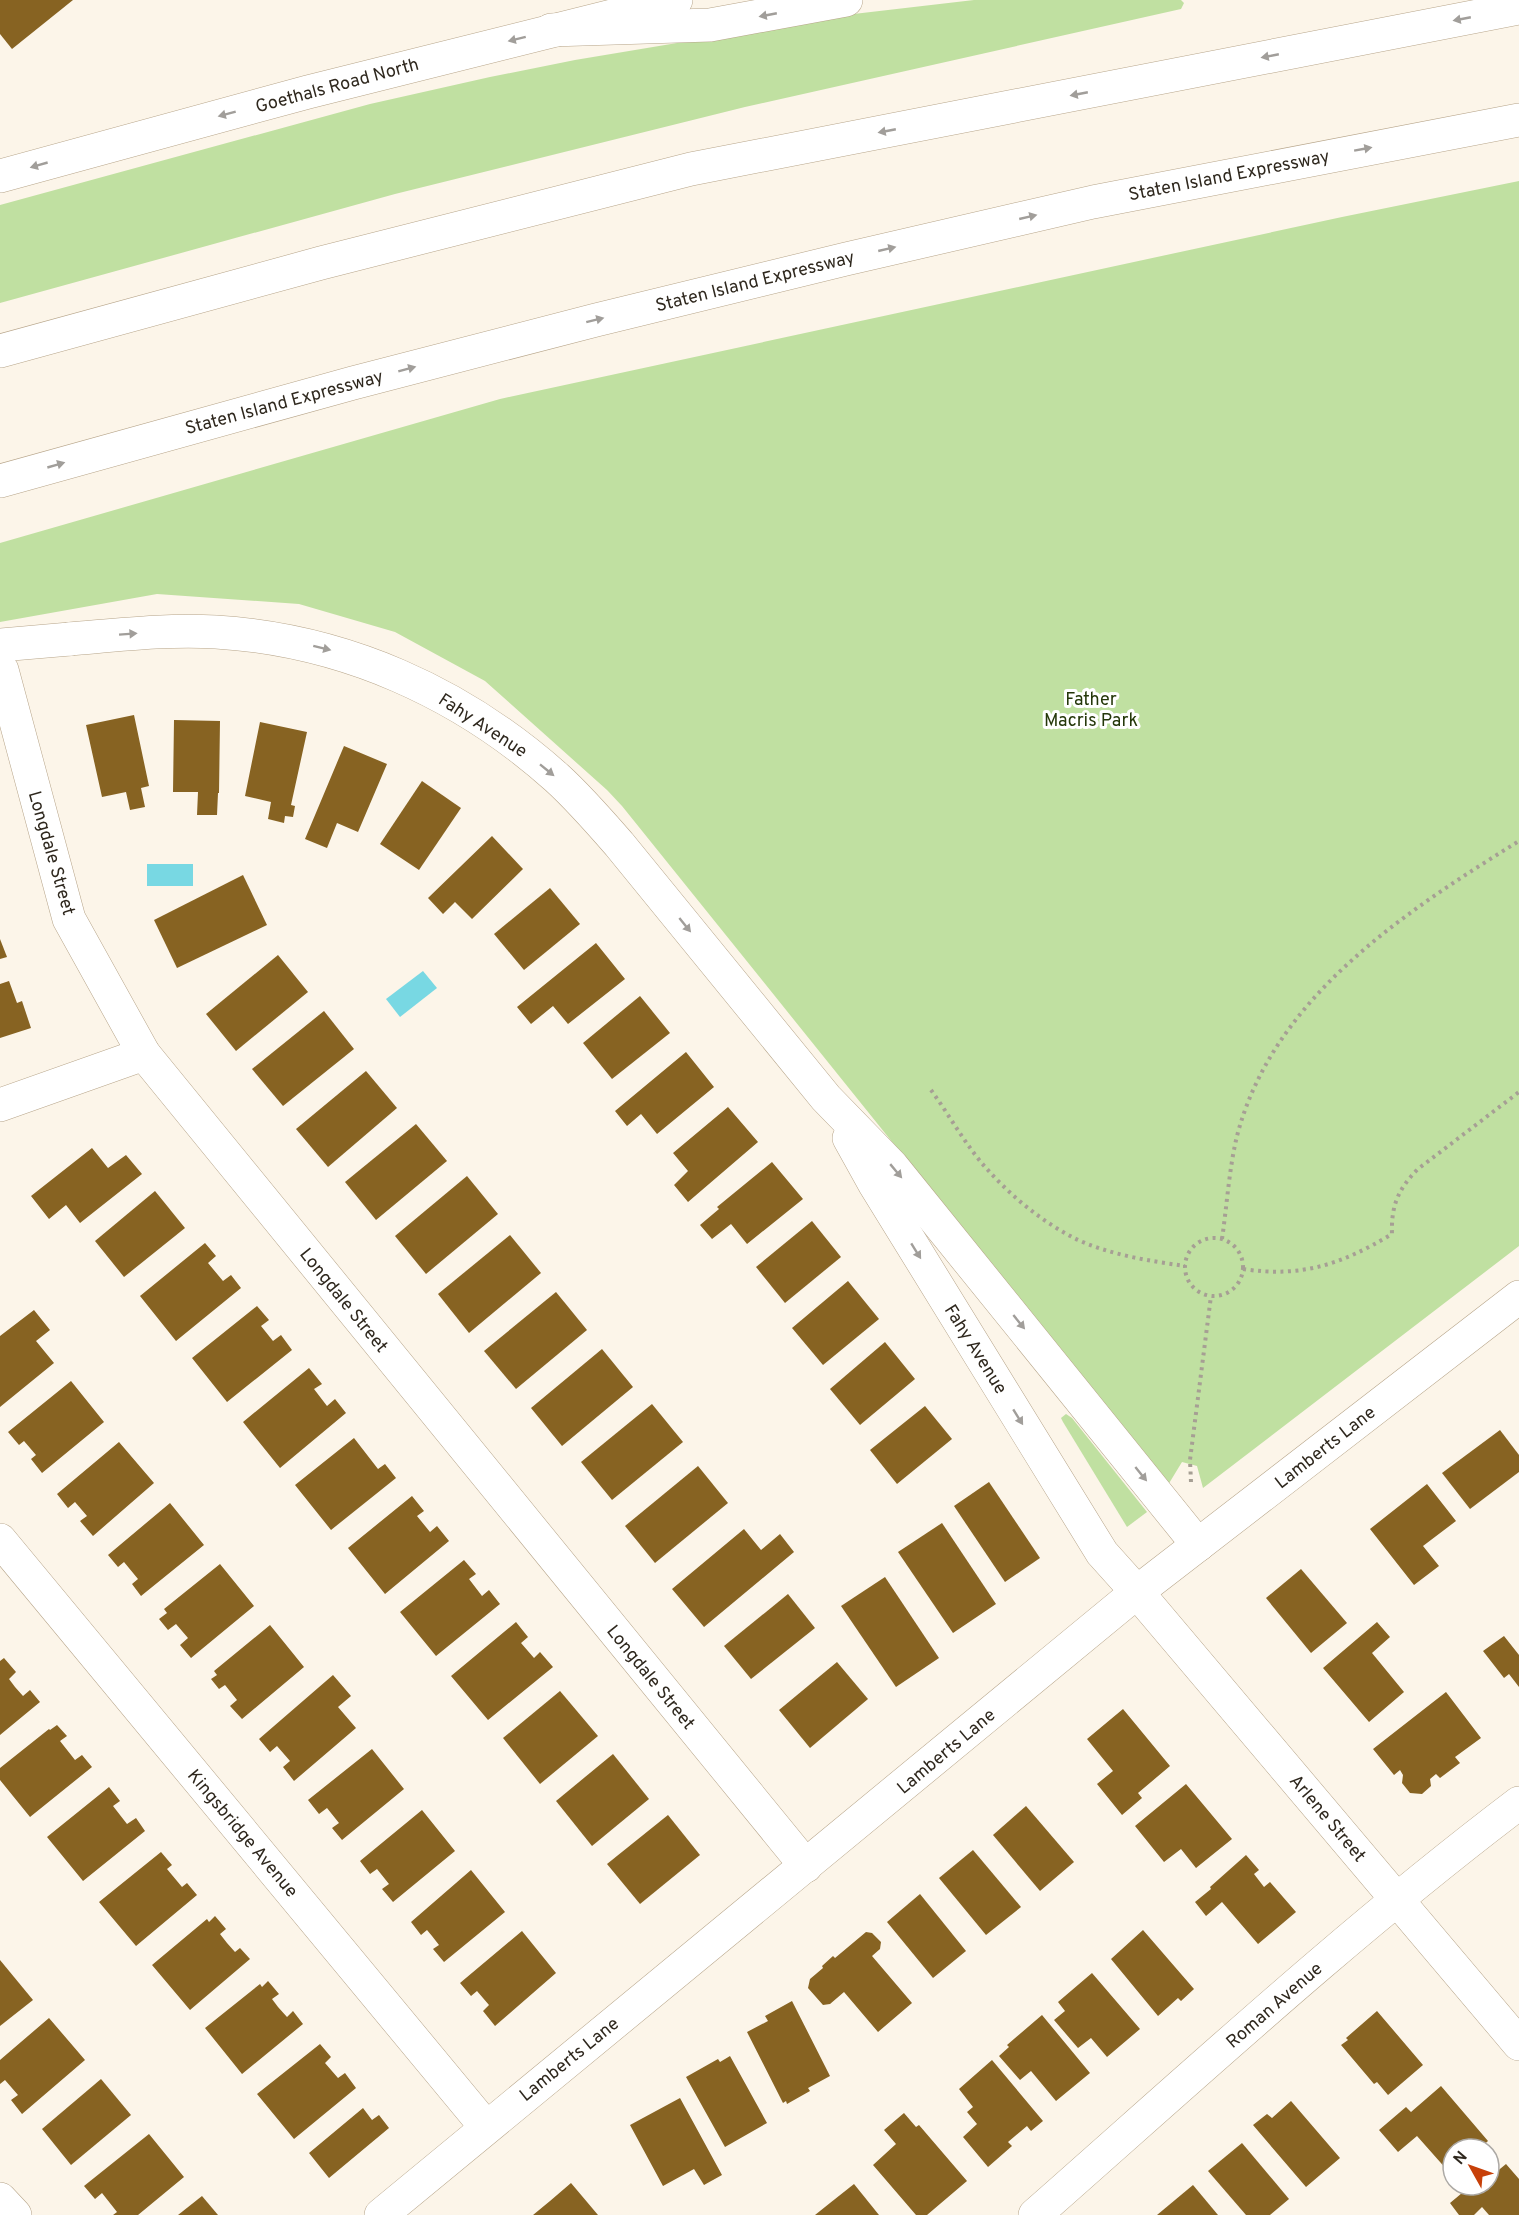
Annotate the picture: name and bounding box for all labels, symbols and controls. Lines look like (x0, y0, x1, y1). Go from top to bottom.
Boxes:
one-way arrow (758, 11, 777, 20)
one-way arrow (1452, 15, 1471, 24)
one-way arrow (508, 34, 526, 44)
one-way arrow (1260, 52, 1279, 61)
street label: Goethals Road North (253, 54, 422, 119)
one-way arrow (1069, 90, 1088, 99)
one-way arrow (218, 110, 236, 119)
one-way arrow (878, 127, 897, 136)
one-way arrow (1354, 144, 1373, 153)
street label: Staten Island Expressway (1127, 146, 1332, 207)
one-way arrow (30, 161, 48, 170)
one-way arrow (1019, 212, 1038, 221)
one-way arrow (877, 244, 896, 254)
street label: Staten Island Expressway (653, 247, 857, 318)
one-way arrow (586, 315, 604, 325)
one-way arrow (397, 364, 416, 374)
street label: Staten Island Expressway (183, 366, 386, 441)
one-way arrow (47, 459, 65, 469)
one-way arrow (119, 629, 138, 639)
one-way arrow (313, 644, 331, 654)
street label: Fahy Avenue (433, 689, 531, 764)
park label: Father Macris Park (1044, 689, 1138, 733)
one-way arrow (539, 763, 555, 776)
street label: Longdale Street (22, 789, 79, 918)
one-way arrow (679, 917, 692, 933)
one-way arrow (889, 1163, 902, 1179)
one-way arrow (910, 1243, 921, 1259)
street label: Longdale Street (294, 1244, 392, 1358)
street label: Fahy Avenue (938, 1301, 1011, 1399)
one-way arrow (1012, 1314, 1025, 1330)
street label: Lamberts Lane (1271, 1402, 1381, 1495)
one-way arrow (1013, 1409, 1024, 1425)
one-way arrow (1135, 1466, 1148, 1482)
street label: Longdale Street (601, 1621, 699, 1735)
street label: Lamberts Lane (893, 1704, 1001, 1800)
street label: Kingsbridge Avenue (181, 1765, 302, 1903)
street label: Arlene Street (1283, 1770, 1370, 1868)
street label: Roman Avenue (1222, 1958, 1328, 2054)
street label: Lamberts Lane (515, 2013, 624, 2107)
north arrow (1441, 2137, 1501, 2197)
text: N (1450, 2148, 1472, 2169)

